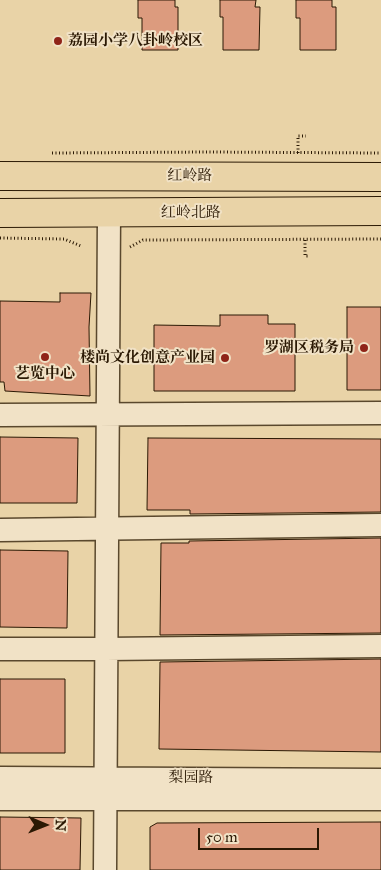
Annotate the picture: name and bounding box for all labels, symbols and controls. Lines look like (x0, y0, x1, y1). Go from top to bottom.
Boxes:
place label: 荔园小学八卦岭校区 (68, 32, 203, 50)
marker: 荔园小学八卦岭校区 (52, 35, 64, 47)
street label: 红岭路 (168, 167, 212, 185)
street label: 红岭北路 (161, 204, 221, 222)
place label: 罗湖区税务局 (264, 339, 354, 357)
marker: 罗湖区税务局 (358, 342, 370, 354)
place label: 楼尚文化创意产业园 (80, 349, 215, 367)
marker: 艺览中心 (39, 351, 51, 363)
marker: 楼尚文化创意产业园 (219, 352, 231, 364)
place label: 艺览中心 (15, 365, 75, 383)
street label: 梨园路 (169, 769, 213, 787)
north arrow (20, 800, 70, 850)
scale bar (201, 818, 322, 850)
text: N (52, 819, 69, 831)
text: 50 m (206, 828, 238, 846)

